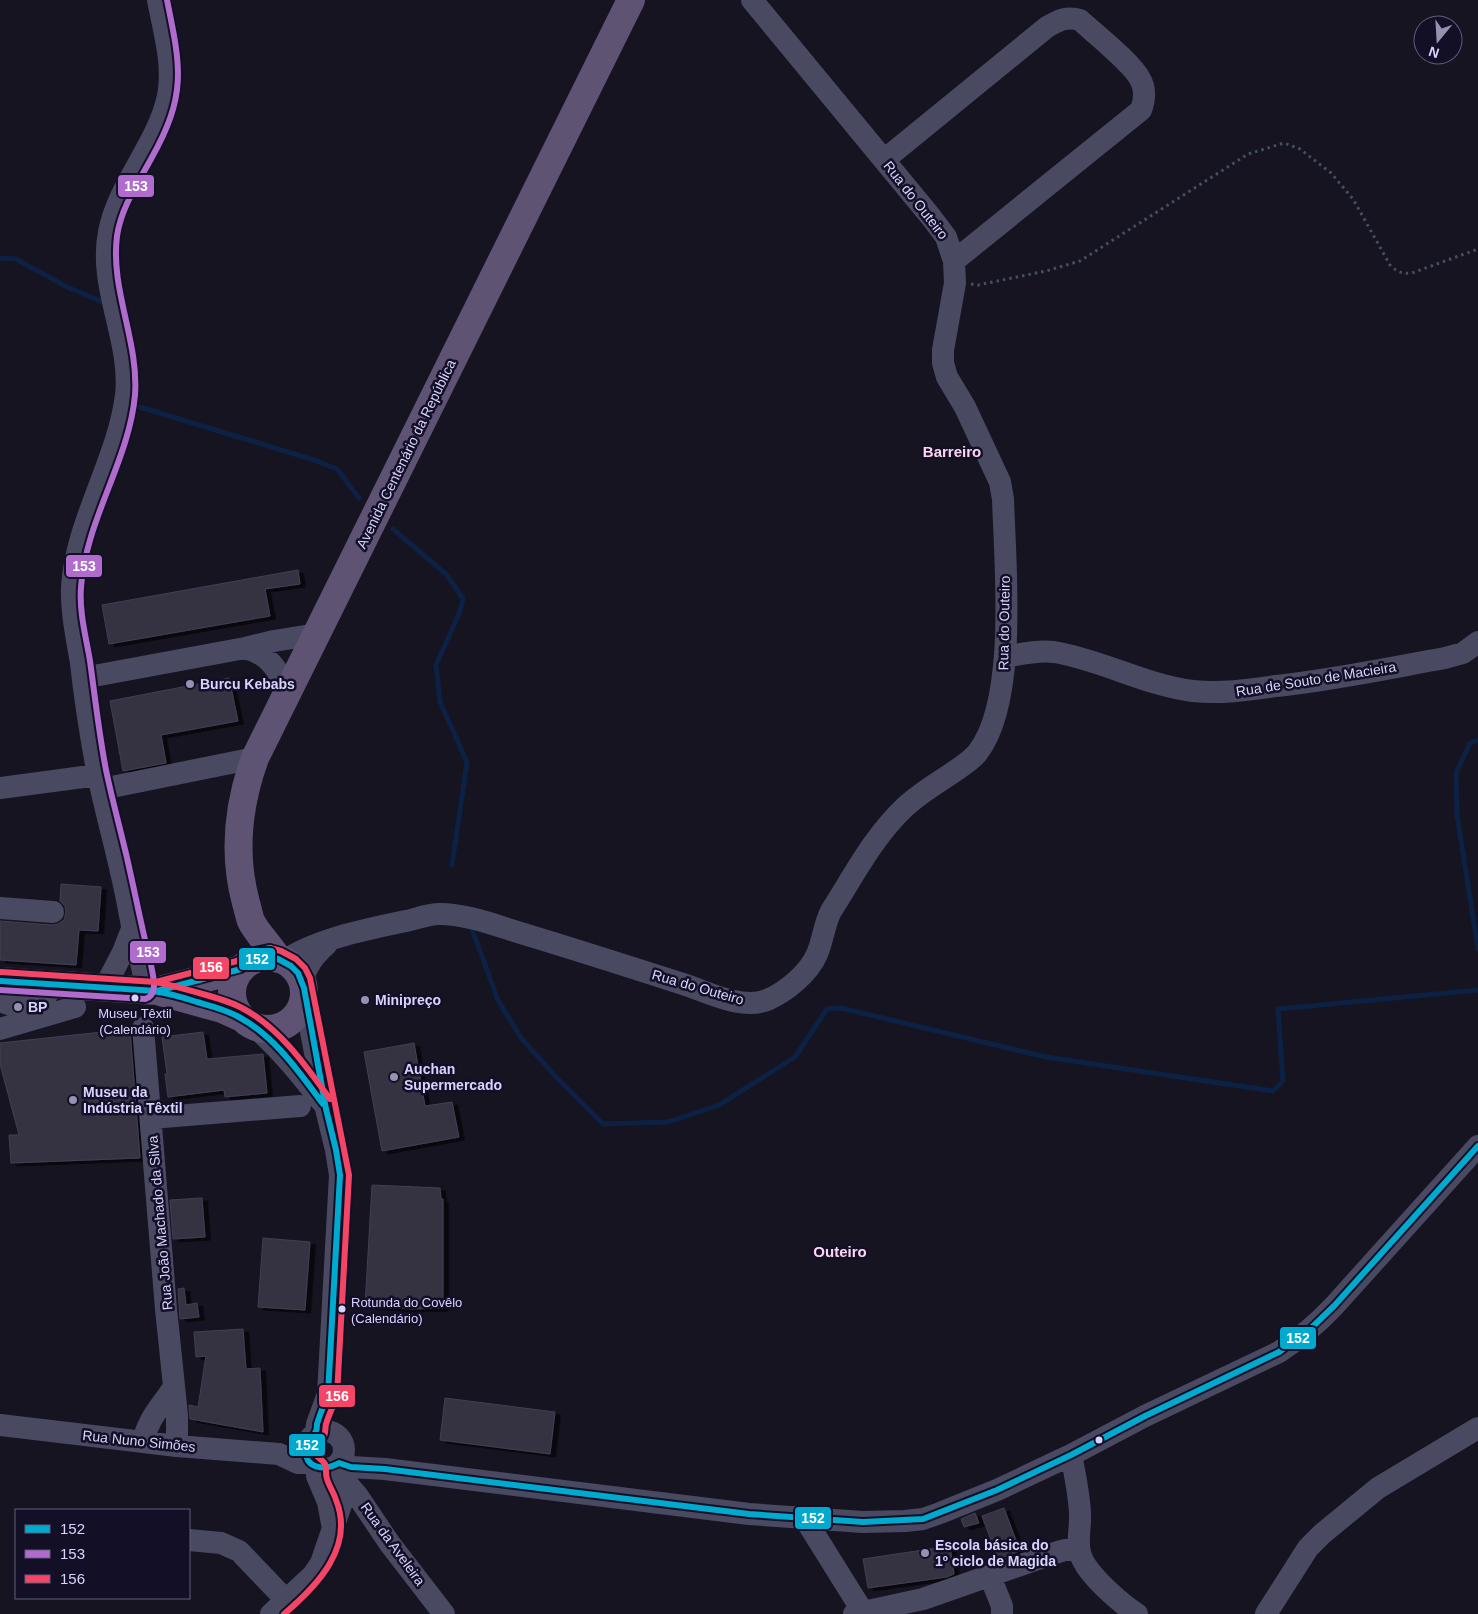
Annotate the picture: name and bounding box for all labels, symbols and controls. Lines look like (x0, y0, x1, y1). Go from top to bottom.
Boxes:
north arrow (1413, 15, 1463, 65)
text: N (1427, 43, 1441, 62)
street label: Rua do Outeiro (880, 158, 952, 242)
line badge: 153 (117, 174, 155, 198)
text: 153 (124, 178, 148, 194)
street label: Avenida Centenário da República (353, 357, 459, 551)
district label: Barreiro (923, 443, 981, 460)
line badge: 153 (65, 554, 103, 578)
text: 153 (72, 558, 96, 574)
street label: Rua do Outeiro (995, 575, 1013, 671)
street label: Rua de Souto de Macieira (1235, 658, 1397, 700)
place label: Burcu Kebabs (200, 676, 295, 692)
marker: Burcu Kebabs (184, 678, 196, 690)
line badge: 153 (129, 940, 167, 964)
text: 153 (136, 944, 160, 960)
line badge: 152 (238, 947, 276, 971)
text: 152 (245, 951, 269, 967)
line badge: 156 (192, 956, 230, 980)
text: 156 (199, 959, 223, 975)
street label: Rua do Outeiro (650, 966, 746, 1008)
place label: Minipreço (375, 992, 441, 1008)
marker: Museu Têxtil (Calendário) (130, 993, 140, 1003)
marker: Minipreço (359, 994, 371, 1006)
place label: BP (28, 999, 47, 1015)
marker: BP (12, 1001, 24, 1013)
place label: Museu Têxtil (Calendário) (98, 1006, 172, 1037)
place label: Auchan Supermercado (404, 1061, 502, 1093)
marker: Auchan Supermercado (388, 1071, 400, 1083)
place label: Museu da Indústria Têxtil (83, 1084, 183, 1116)
marker: Museu da Indústria Têxtil (67, 1094, 79, 1106)
street label: Rua João Machado da Silva (144, 1135, 176, 1311)
district label: Outeiro (813, 1243, 867, 1260)
place label: Rotunda do Covêlo (Calendário) (351, 1295, 462, 1326)
marker: Rotunda do Covêlo (Calendário) (337, 1304, 347, 1314)
line badge: 152 (1279, 1326, 1317, 1350)
text: 152 (1286, 1330, 1310, 1346)
line badge: 156 (318, 1384, 356, 1408)
text: 156 (325, 1388, 349, 1404)
street label: Rua Nuno Simões (82, 1427, 196, 1455)
line badge: 152 (288, 1433, 326, 1457)
unlabelled marker (1094, 1435, 1104, 1445)
text: 152 (295, 1437, 319, 1453)
street label: Rua da Aveleira (358, 1499, 429, 1589)
line badge: 152 (794, 1506, 832, 1530)
legend (15, 1509, 190, 1599)
text: 152 (801, 1510, 825, 1526)
text: 152 (60, 1520, 85, 1537)
place label: Escola básica do 1º ciclo de Magida (935, 1537, 1056, 1569)
text: 153 (60, 1545, 85, 1562)
marker: Escola básica do 1º ciclo de Magida (919, 1547, 931, 1559)
text: 156 (60, 1570, 85, 1587)

